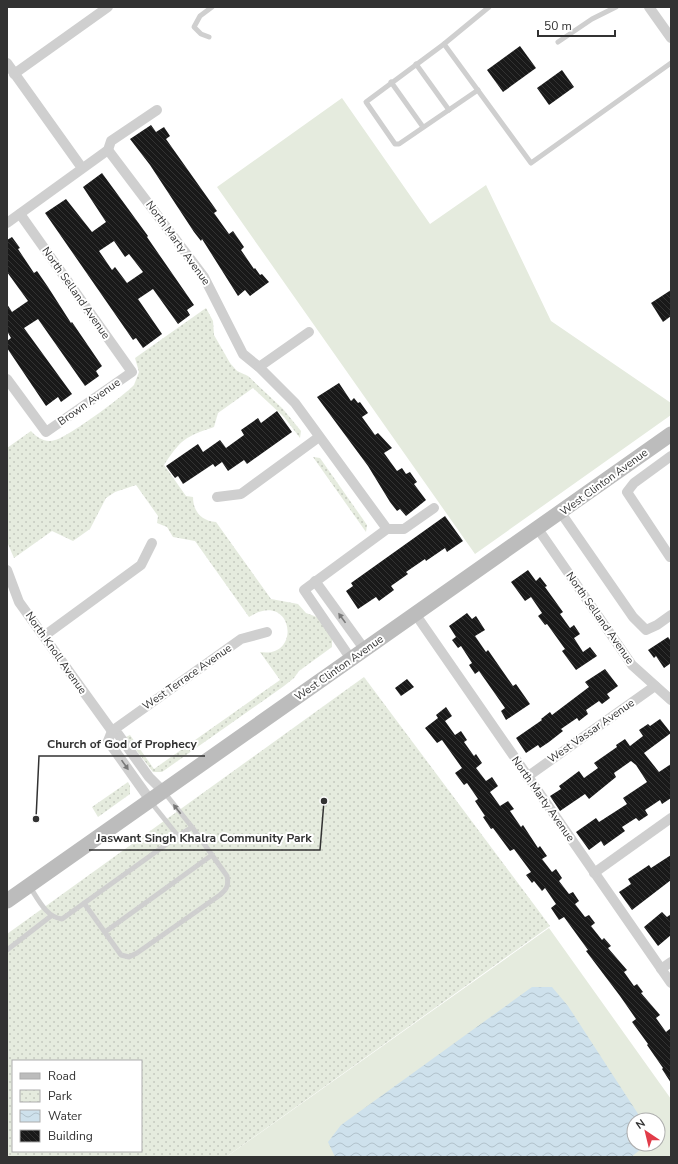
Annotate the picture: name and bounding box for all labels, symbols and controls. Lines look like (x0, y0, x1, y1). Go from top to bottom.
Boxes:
scale bar (538, 12, 615, 38)
text: 50 m (544, 18, 572, 34)
street label: North Marty Avenue (142, 198, 214, 288)
street label: North Selland Avenue (39, 244, 114, 342)
street label: Brown Avenue (55, 375, 123, 429)
street label: West Clinton Avenue (557, 445, 651, 519)
street label: North Selland Avenue (563, 569, 638, 667)
street label: North Knoll Avenue (22, 609, 90, 697)
one-way arrow (338, 613, 346, 624)
street label: West Clinton Avenue (292, 632, 386, 704)
street label: West Terrace Avenue (139, 640, 235, 713)
street label: West Vassar Avenue (545, 695, 637, 767)
callout: Church of God of Prophecy (39, 732, 205, 756)
text: Church of God of Prophecy (47, 736, 198, 752)
street label: North Marty Avenue (508, 753, 578, 845)
one-way arrow (121, 759, 129, 770)
one-way arrow (173, 803, 182, 814)
callout: Jaswant Singh Khalra Community Park (89, 826, 320, 850)
text: Jaswant Singh Khalra Community Park (95, 830, 312, 846)
legend (12, 1060, 142, 1152)
text: Road (48, 1068, 76, 1084)
text: Park (48, 1088, 73, 1104)
text: Water (48, 1108, 82, 1124)
north arrow (626, 1112, 666, 1152)
text: N (633, 1116, 648, 1133)
text: Building (48, 1128, 93, 1144)

